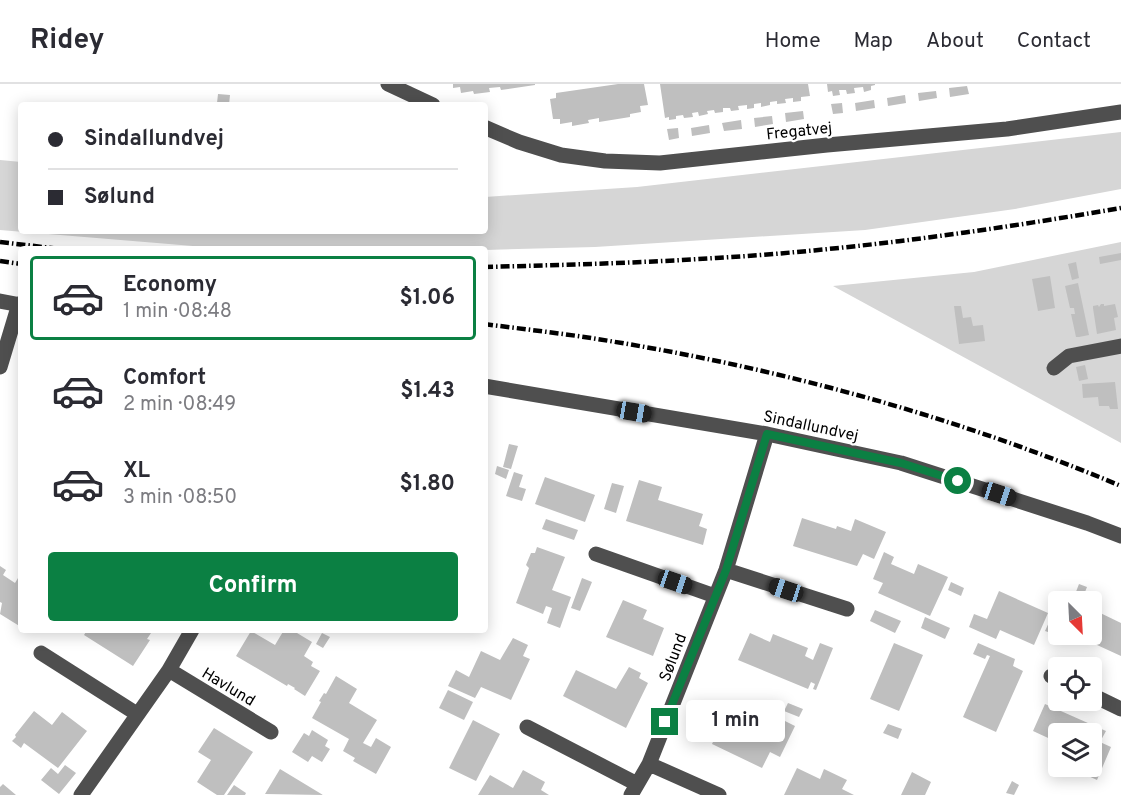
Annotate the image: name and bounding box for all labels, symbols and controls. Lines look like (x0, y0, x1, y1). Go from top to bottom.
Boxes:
text: Ridey (30, 23, 104, 59)
text: Home (765, 28, 821, 55)
text: Map (854, 28, 893, 55)
text: About (926, 28, 984, 55)
text: Contact (1017, 28, 1091, 55)
street label: Fregatvej (765, 119, 833, 145)
text: Sindallundvej (84, 126, 224, 153)
text: Sølund (84, 184, 155, 211)
icon: car (51, 271, 105, 325)
text: Economy (123, 272, 217, 299)
text: $1.06 (399, 285, 455, 312)
text: 1 min · 08:48 (123, 299, 232, 325)
icon: car (51, 364, 105, 418)
text: Comfort (123, 365, 206, 392)
text: $1.43 (400, 378, 455, 405)
text: 2 min · 08:49 (123, 392, 236, 418)
car (615, 400, 653, 424)
street label: Sindallundvej (761, 407, 860, 447)
icon: car (51, 457, 105, 511)
text: XL (123, 458, 150, 485)
route start (944, 467, 971, 494)
text: $1.80 (400, 471, 455, 498)
car (979, 480, 1019, 508)
text: 3 min · 08:50 (123, 485, 237, 511)
button: Confirm (48, 552, 458, 621)
car (655, 568, 695, 596)
car (766, 576, 806, 604)
north arrow (1048, 591, 1102, 645)
map controls (1048, 591, 1102, 777)
street label: Sølund (656, 631, 692, 685)
button: locate (1048, 657, 1102, 711)
street label: Havlund (198, 664, 258, 711)
callout: 1 min (686, 701, 785, 743)
route end (651, 708, 678, 735)
text: 1 min (711, 708, 760, 734)
button: layers (1048, 723, 1102, 777)

